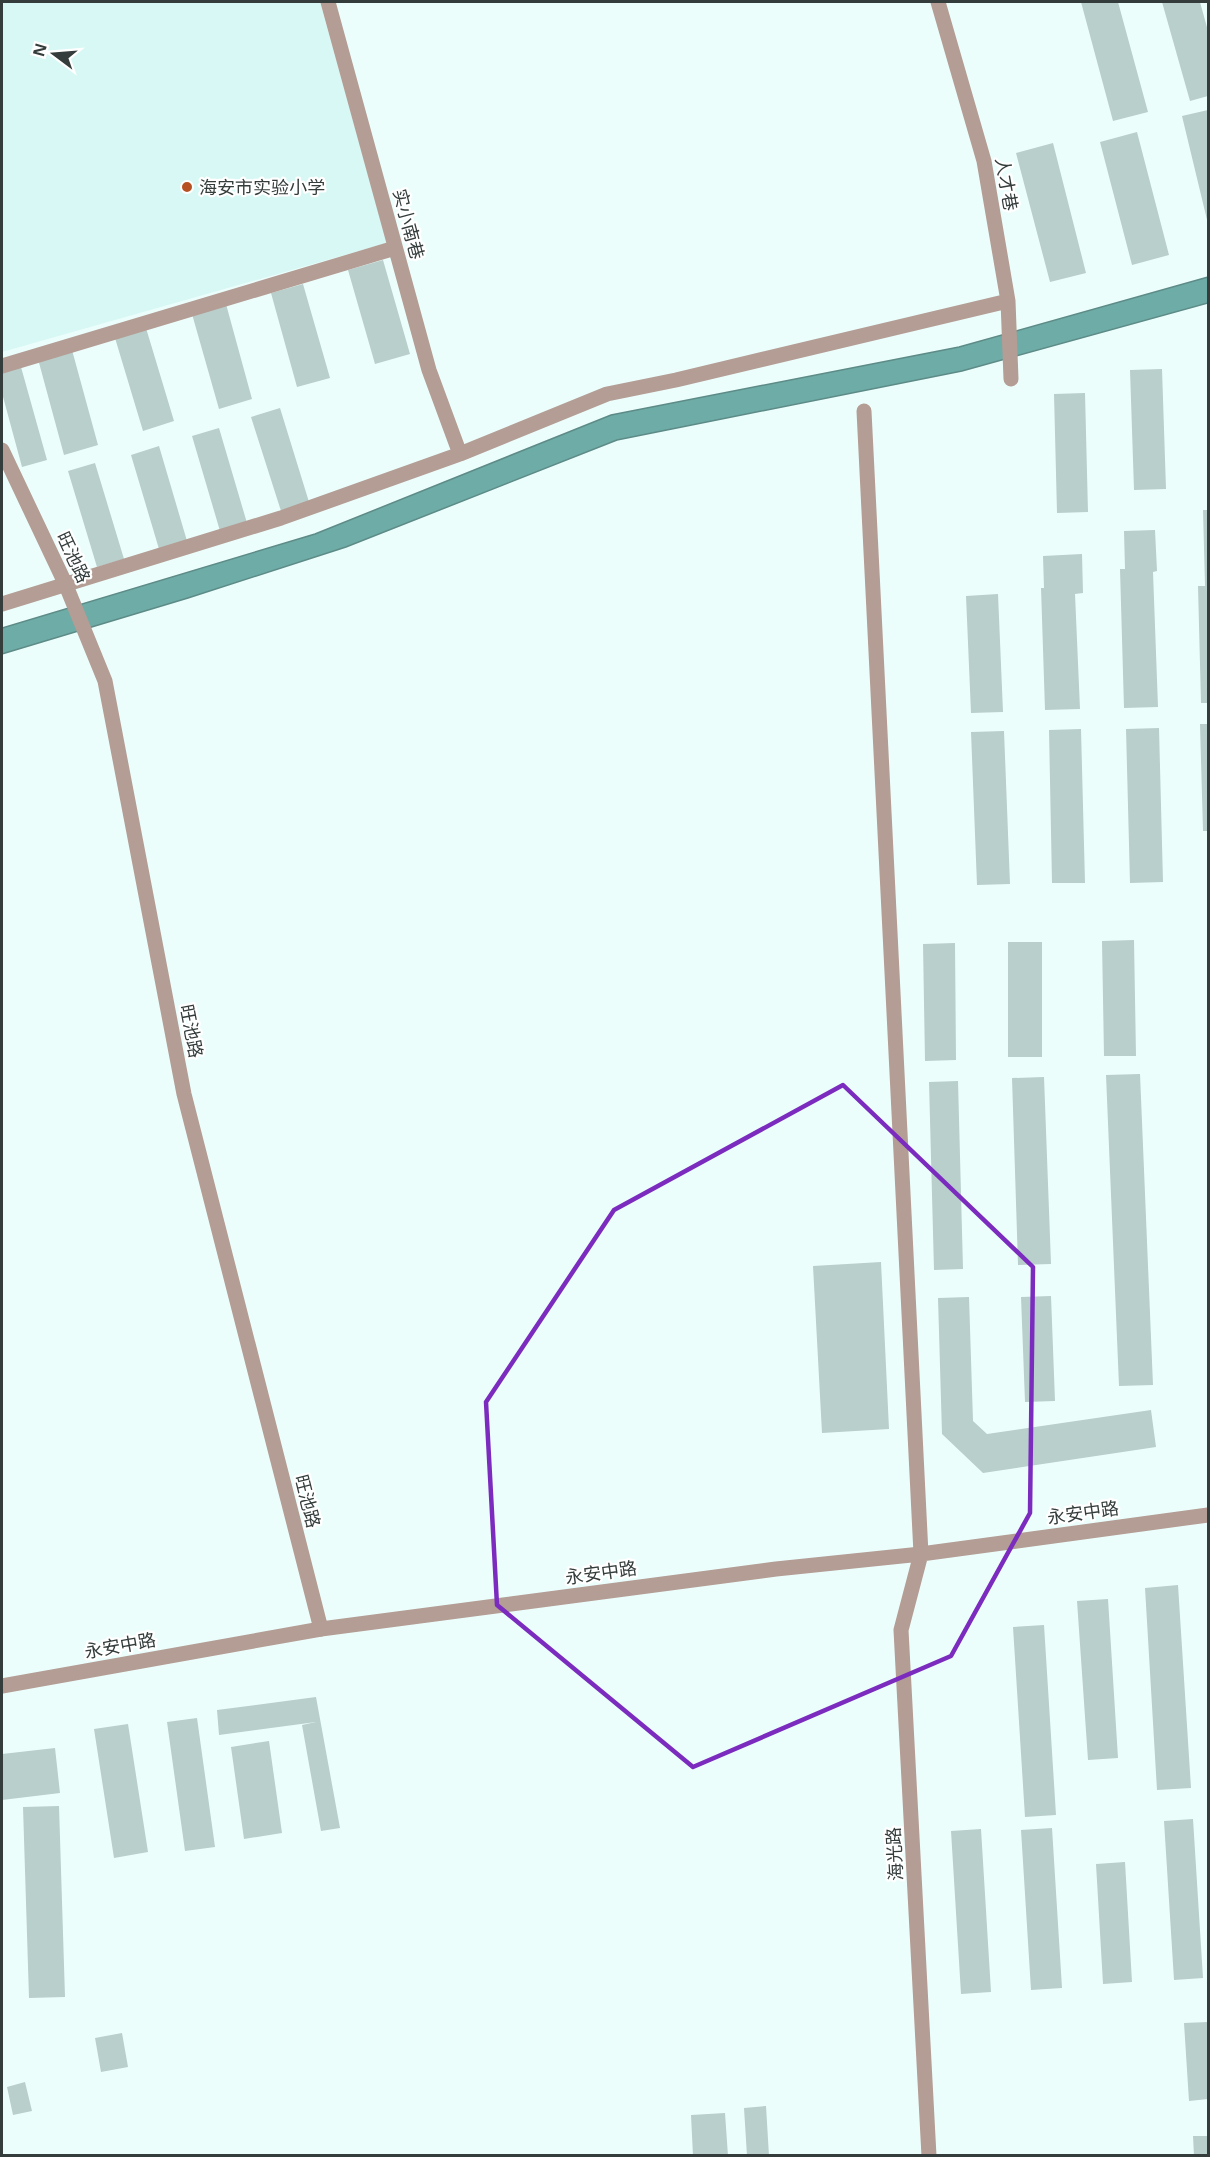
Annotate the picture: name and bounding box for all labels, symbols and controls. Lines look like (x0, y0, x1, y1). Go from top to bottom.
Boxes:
north arrow (24, 24, 84, 84)
text: N (27, 41, 52, 59)
street label: 人才巷 (990, 155, 1024, 213)
place label: 海安市实验小学 (199, 175, 325, 199)
marker: 海安市实验小学 (180, 180, 194, 194)
street label: 实小南巷 (388, 186, 430, 262)
street label: 旺池路 (52, 527, 96, 587)
street label: 旺池路 (175, 1002, 209, 1060)
street label: 旺池路 (290, 1472, 326, 1530)
street label: 永安中路 (1046, 1495, 1120, 1529)
street label: 永安中路 (564, 1555, 638, 1589)
street label: 永安中路 (82, 1627, 158, 1663)
street label: 海光路 (881, 1826, 907, 1882)

